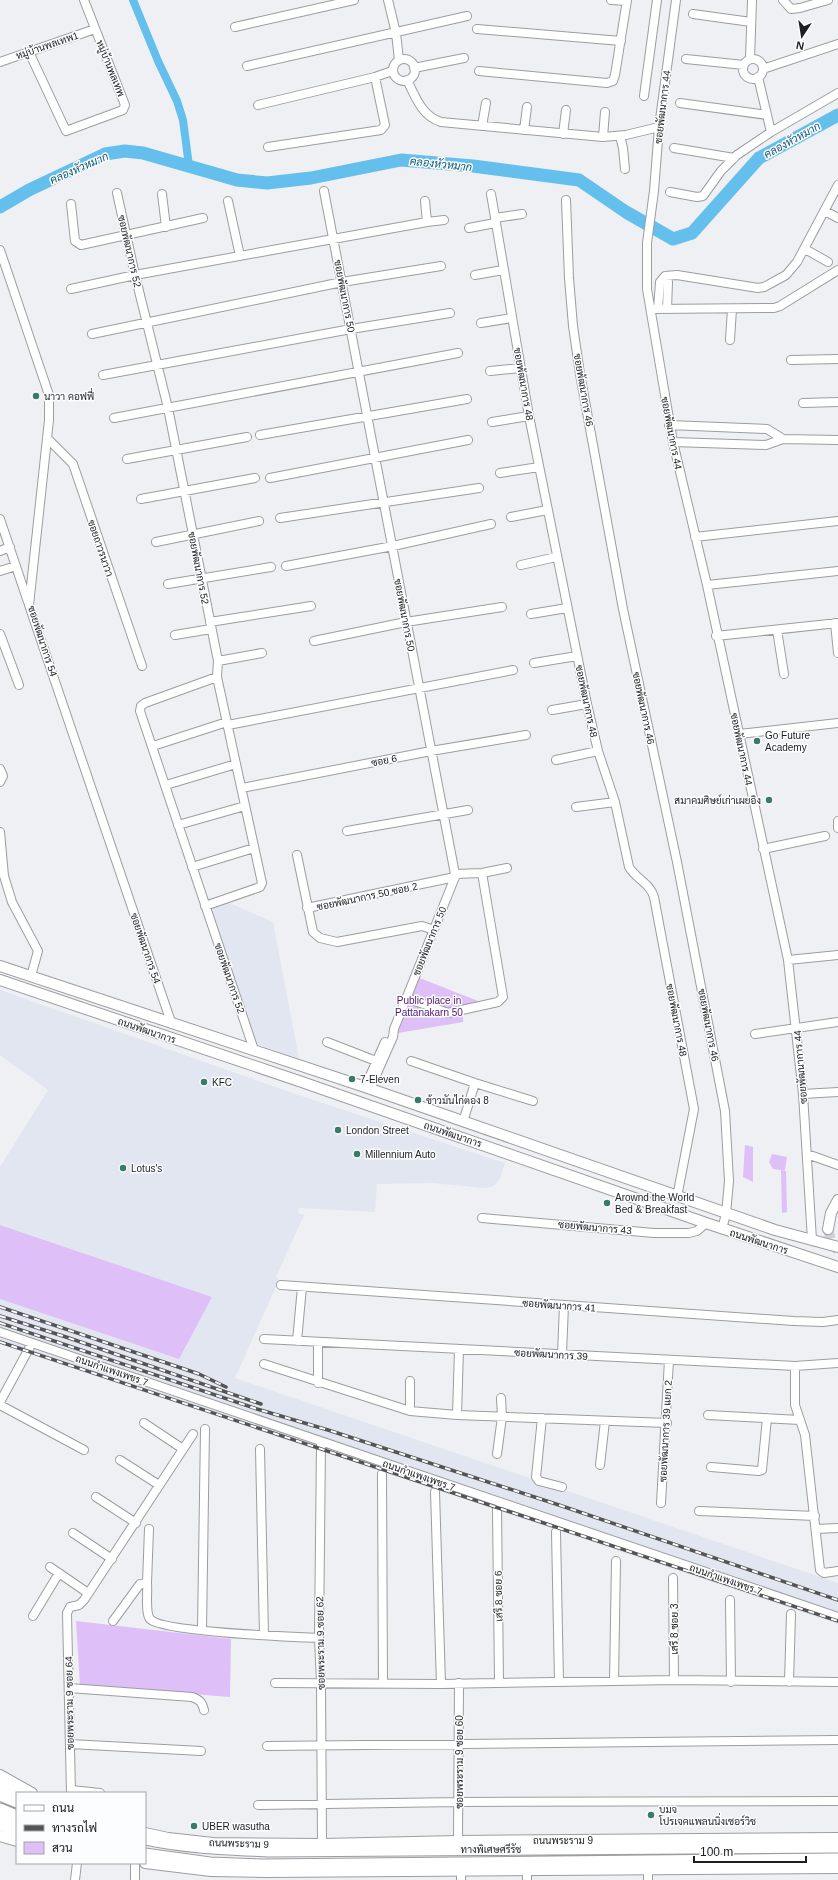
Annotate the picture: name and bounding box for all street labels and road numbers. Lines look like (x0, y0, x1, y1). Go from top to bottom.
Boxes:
street label: หมู่บ้านพลเทพ1 (14, 29, 81, 63)
street label: หมู่บ้านพลเทพ (92, 38, 128, 99)
street label: ซอยพัฒนาการ 44 (652, 69, 673, 144)
street label: ซอยพัฒนาการ 52 (116, 214, 144, 289)
street label: ซอยพัฒนาการ 50 (332, 259, 358, 334)
street label: ซอยพัฒนาการ 48 (512, 347, 536, 422)
street label: ซอยพัฒนาการ 46 (572, 353, 596, 428)
street label: ซอยพัฒนาการ 44 (659, 396, 685, 471)
street label: ซอยถาวรนาวา (86, 518, 115, 578)
street label: ซอยพัฒนาการ 52 (186, 531, 212, 606)
street label: ซอยพัฒนาการ 50 (392, 578, 418, 653)
street label: ซอยพัฒนาการ 54 (26, 604, 60, 678)
street label: ซอยพัฒนาการ 48 (573, 664, 601, 739)
street label: ซอยพัฒนาการ 46 (630, 671, 658, 746)
street label: ซอยพัฒนาการ 44 (728, 712, 756, 787)
street label: ซอย 6 (370, 753, 398, 768)
street label: ซอยพัฒนาการ 50 ซอย 2 (316, 879, 419, 913)
street label: ซอยพัฒนาการ 50 (410, 904, 449, 977)
street label: ซอยพัฒนาการ 54 (128, 911, 164, 985)
street label: ซอยพัฒนาการ 52 (212, 941, 248, 1015)
street label: ซอยพัฒนาการ 48 (664, 983, 690, 1058)
street label: ซอยพัฒนาการ 46 (696, 988, 722, 1063)
street label: ถนนพัฒนาการ (116, 1014, 178, 1046)
street label: ซอยพัฒนาการ 44 (791, 1029, 809, 1104)
street label: ถนนพัฒนาการ (422, 1118, 484, 1150)
street label: ซอยพัฒนาการ 43 (558, 1218, 633, 1236)
street label: ถนนพัฒนาการ (728, 1226, 790, 1256)
street label: ซอยพัฒนาการ 41 (522, 1296, 597, 1314)
street label: ซอยพัฒนาการ 39 (514, 1346, 589, 1362)
street label: ถนนกำแพงเพชร 7 (74, 1352, 150, 1388)
street label: ซอยพัฒนาการ 39 แยก 2 (656, 1379, 674, 1482)
street label: ถนนกำแพงเพชร 7 (381, 1457, 457, 1493)
street label: ถนนกำแพงเพชร 7 (688, 1561, 764, 1597)
street label: เสรี 8 ซอย 6 (492, 1570, 504, 1622)
street label: ซอยพระราม 9 ซอย 62 (314, 1596, 327, 1690)
street label: เสรี 8 ซอย 3 (668, 1603, 680, 1654)
street label: ซอยพระราม 9 ซอย 64 (63, 1656, 76, 1750)
street label: ซอยพระราม 9 ซอย 60 (454, 1715, 465, 1809)
street label: ถนนพระราม 9 (533, 1835, 593, 1846)
street label: ถนนพระราม 9 (209, 1837, 270, 1850)
street label: ทางพิเศษศรีรัช (461, 1843, 521, 1855)

